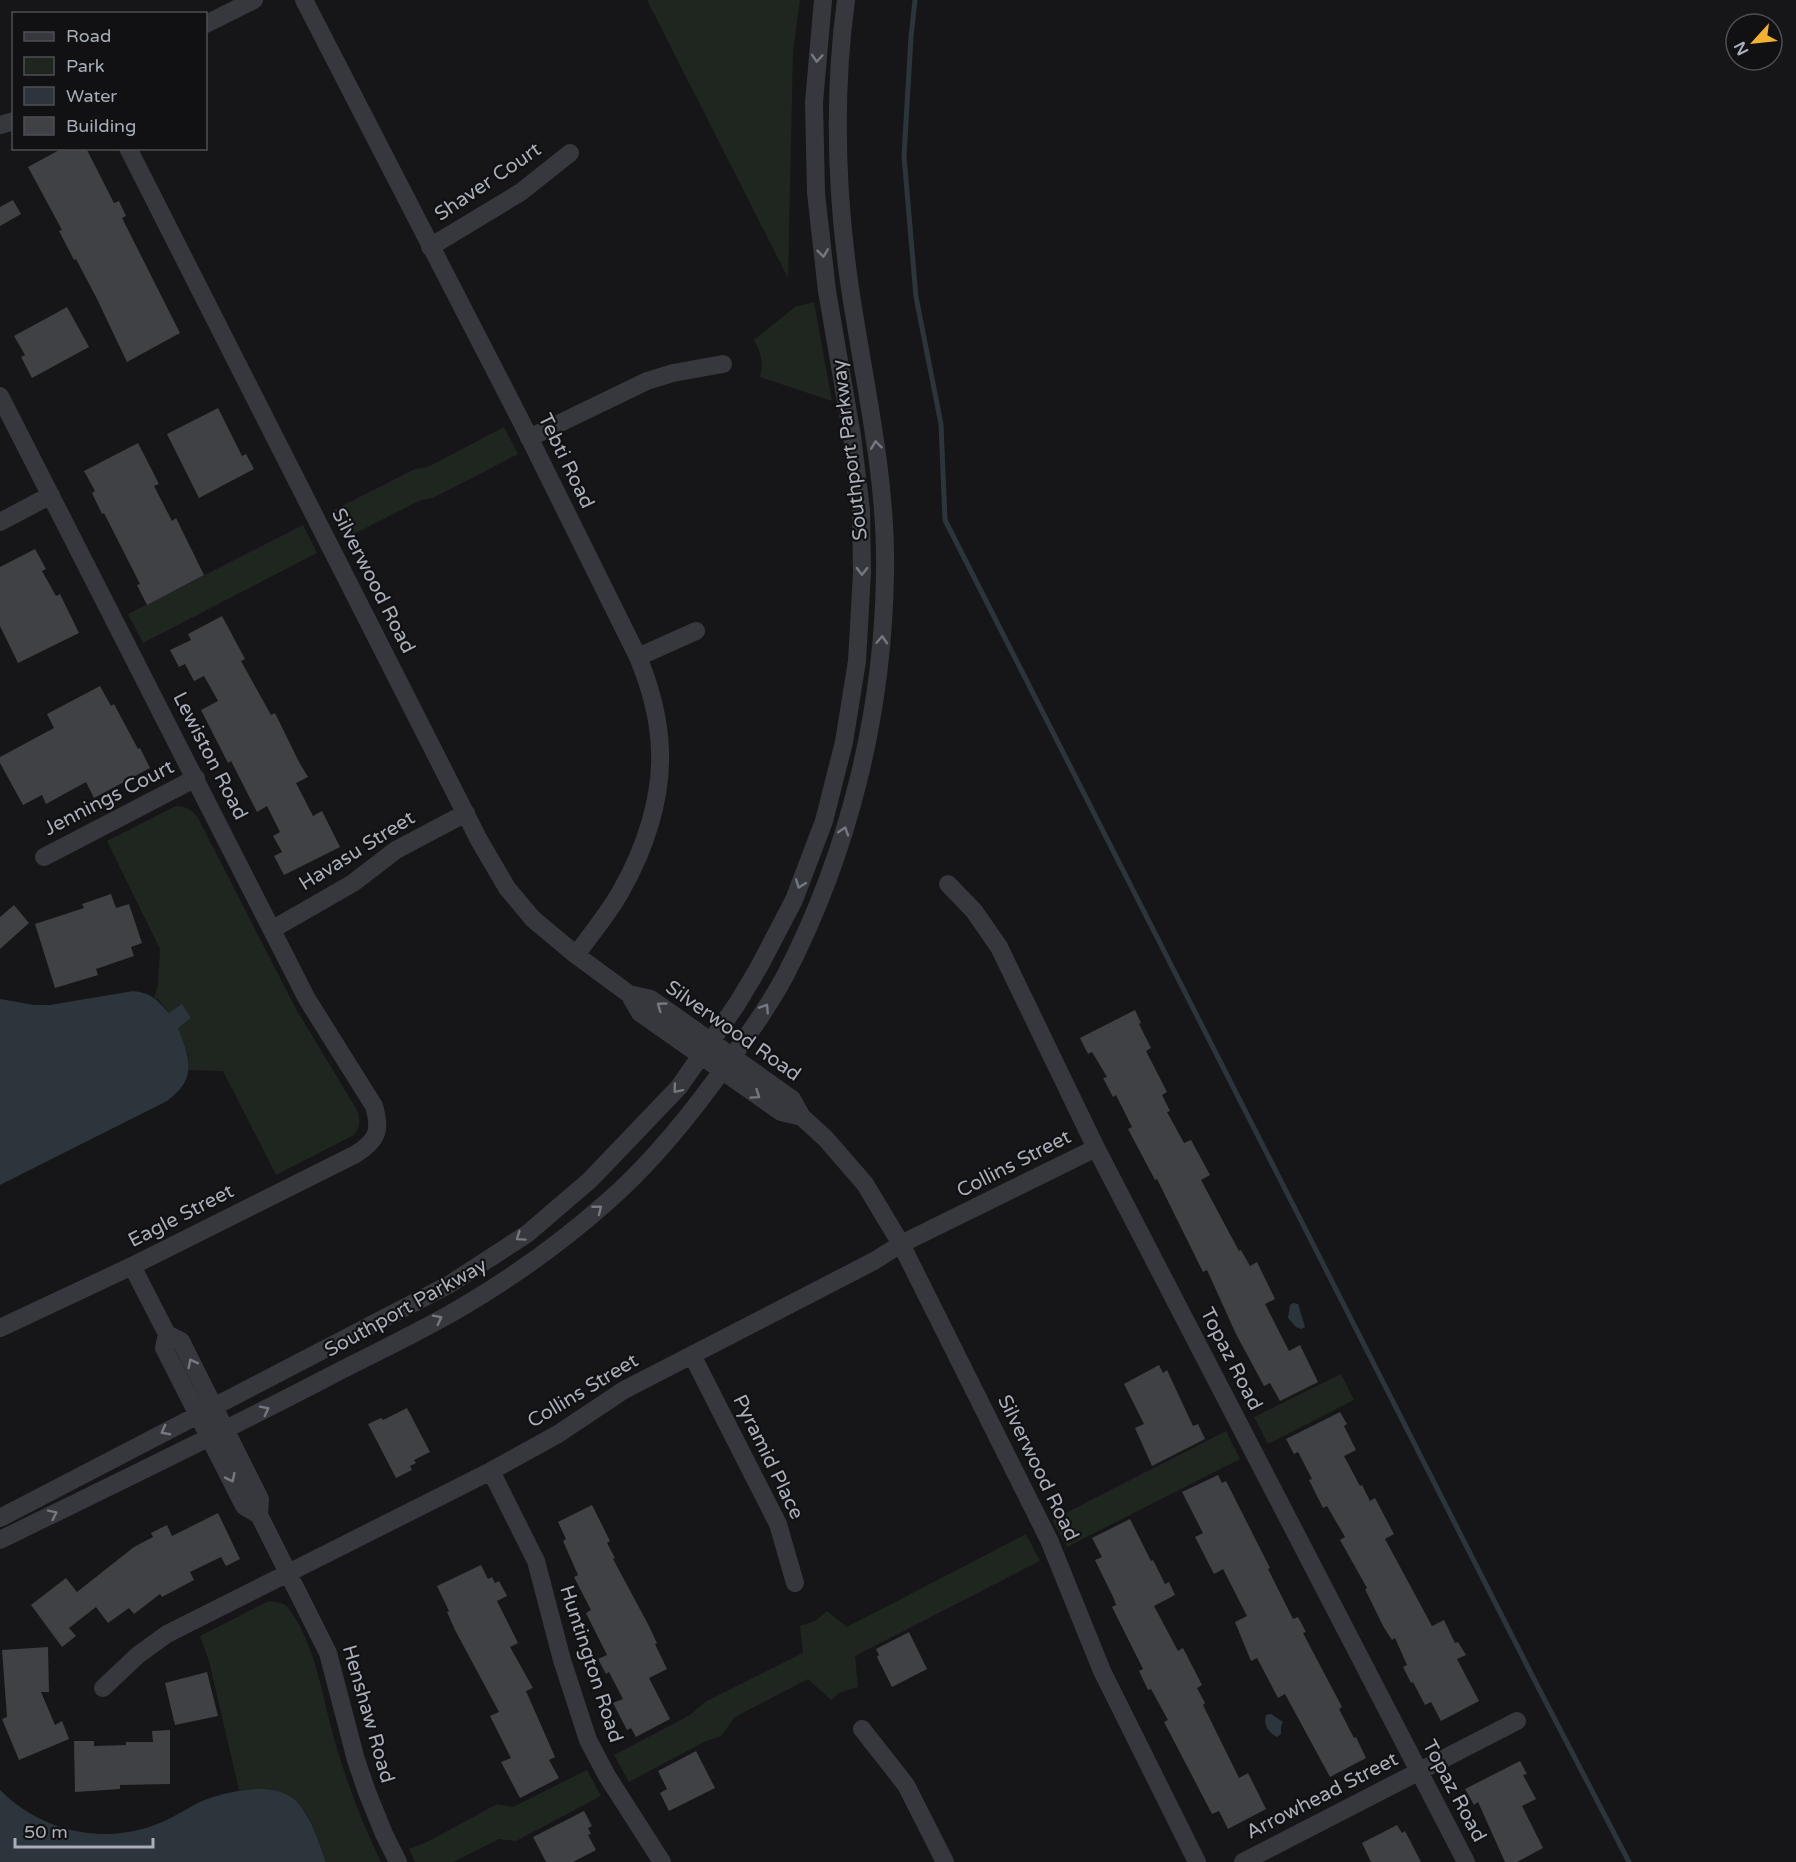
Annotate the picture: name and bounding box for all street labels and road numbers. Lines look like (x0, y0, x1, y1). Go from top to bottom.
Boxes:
street label: Shaver Court (430, 137, 546, 226)
street label: Southport Parkway (827, 358, 873, 542)
street label: Tebti Road (533, 410, 599, 512)
street label: Silverwood Road (326, 504, 420, 658)
street label: Lewiston Road (167, 688, 253, 824)
street label: Jennings Court (40, 755, 178, 841)
street label: Havasu Street (295, 806, 420, 896)
street label: Silverwood Road (661, 975, 805, 1087)
street label: Collins Street (953, 1125, 1075, 1203)
street label: Eagle Street (124, 1179, 238, 1253)
street label: Southport Parkway (321, 1253, 492, 1363)
street label: Topaz Road (1195, 1304, 1267, 1414)
street label: Collins Street (523, 1348, 643, 1433)
street label: Pyramid Place (727, 1391, 809, 1523)
street label: Silverwood Road (992, 1391, 1084, 1545)
street label: Huntington Road (554, 1582, 628, 1746)
street label: Henshaw Road (337, 1642, 399, 1786)
street label: Topaz Road (1417, 1736, 1491, 1846)
street label: Arrowhead Street (1242, 1747, 1402, 1845)

